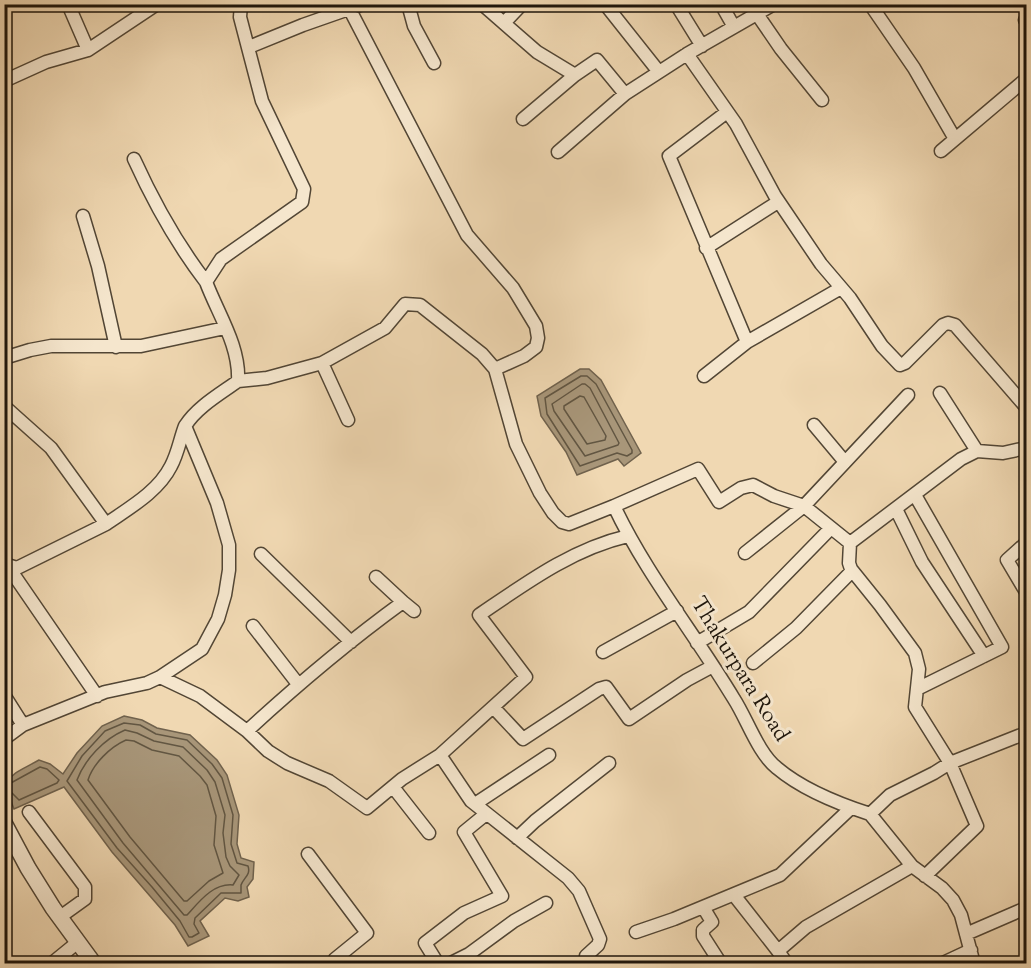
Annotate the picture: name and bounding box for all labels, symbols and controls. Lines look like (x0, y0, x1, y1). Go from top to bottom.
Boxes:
street label: Thakurpara Road (682, 591, 796, 749)

